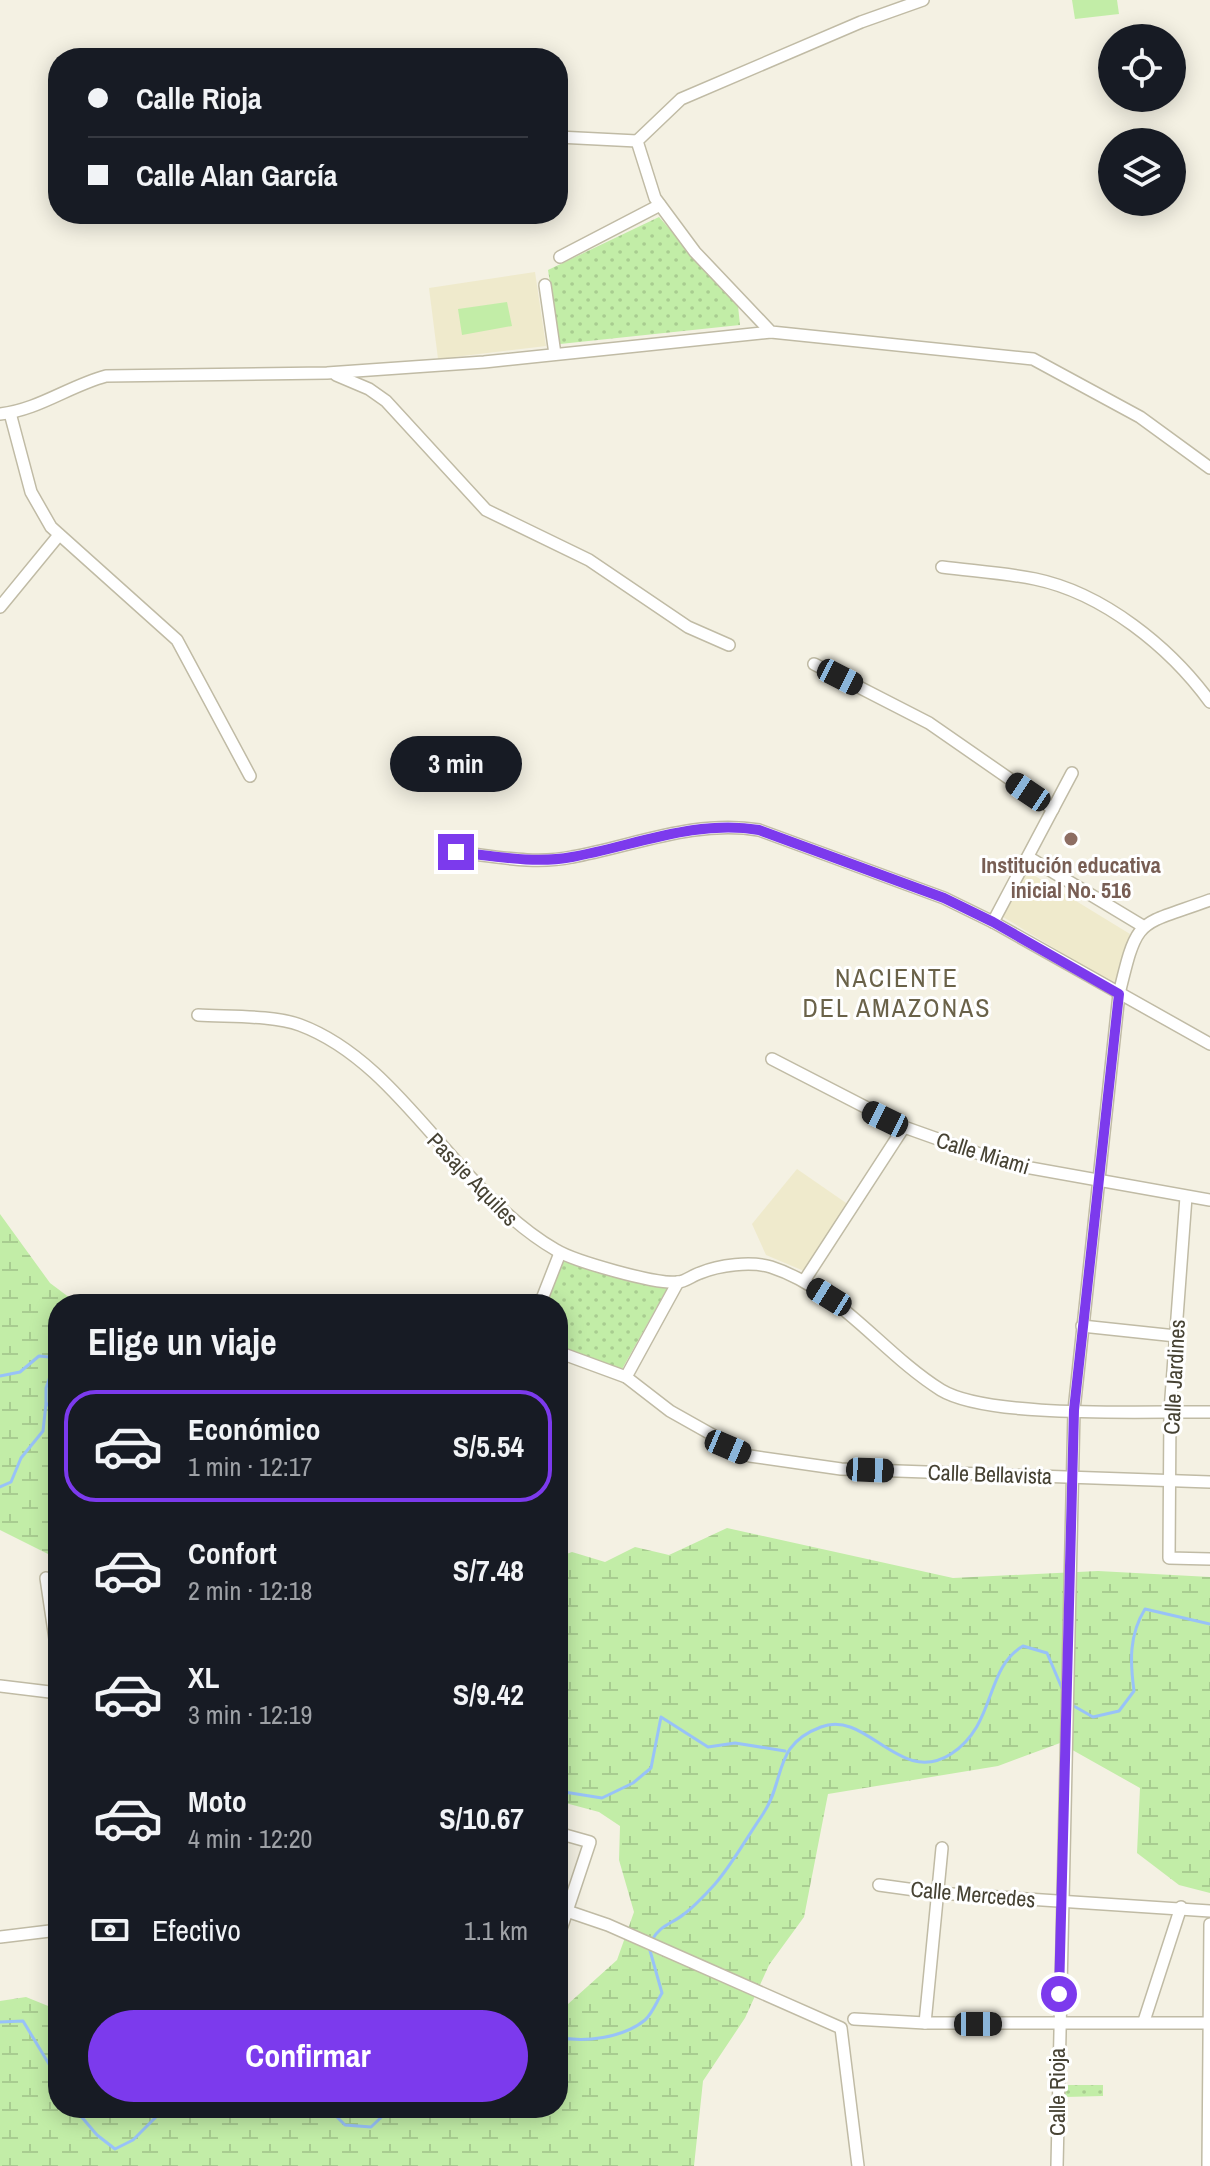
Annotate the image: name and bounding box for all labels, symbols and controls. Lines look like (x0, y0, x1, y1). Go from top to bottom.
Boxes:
map controls (1098, 24, 1186, 216)
button: locate (1098, 24, 1186, 112)
text: Calle Rioja (136, 78, 262, 118)
button: layers (1098, 128, 1186, 216)
text: Calle Alan García (136, 155, 337, 195)
car (813, 655, 867, 699)
callout: 3 min (390, 736, 522, 792)
text: 3 min (428, 746, 484, 781)
car (1001, 769, 1055, 815)
marker: Institución educativa inicial No. 516 (1062, 830, 1080, 848)
route end (438, 834, 474, 870)
place label: Institución educativa inicial No. 516 (981, 850, 1161, 905)
district label: NACIENTE DEL AMAZONAS (802, 960, 992, 1025)
car (858, 1098, 912, 1140)
street label: Calle Miami (933, 1125, 1033, 1181)
street label: Pasaje Aquiles (421, 1126, 525, 1232)
car (802, 1274, 856, 1320)
text: Elige un viaje (88, 1318, 277, 1366)
street label: Calle Jardines (1156, 1319, 1192, 1435)
text: Económico (188, 1409, 321, 1449)
icon: car (92, 1410, 164, 1482)
text: S/5.54 (453, 1426, 524, 1466)
car (701, 1427, 755, 1467)
text: 1 min · 12:17 (188, 1449, 312, 1484)
car (846, 1457, 894, 1483)
street label: Calle Bellavista (927, 1457, 1053, 1491)
text: Confort (188, 1533, 277, 1573)
icon: car (92, 1534, 164, 1606)
text: S/7.48 (453, 1550, 524, 1590)
text: 2 min · 12:18 (188, 1573, 312, 1608)
text: XL (188, 1657, 219, 1697)
icon: car (92, 1658, 164, 1730)
text: S/9.42 (453, 1674, 524, 1714)
text: 3 min · 12:19 (188, 1697, 312, 1732)
text: Moto (188, 1781, 247, 1821)
icon: car (92, 1782, 164, 1854)
text: S/10.67 (439, 1798, 524, 1838)
text: 4 min · 12:20 (188, 1821, 312, 1856)
street label: Calle Mercedes (909, 1874, 1037, 1914)
icon: cash (88, 1908, 132, 1952)
text: Efectivo (152, 1910, 241, 1950)
text: 1.1 km (464, 1913, 528, 1948)
route start (1041, 1976, 1077, 2012)
button: Confirmar (88, 2010, 528, 2102)
car (954, 2012, 1002, 2036)
street label: Calle Rioja (1042, 2048, 1072, 2136)

